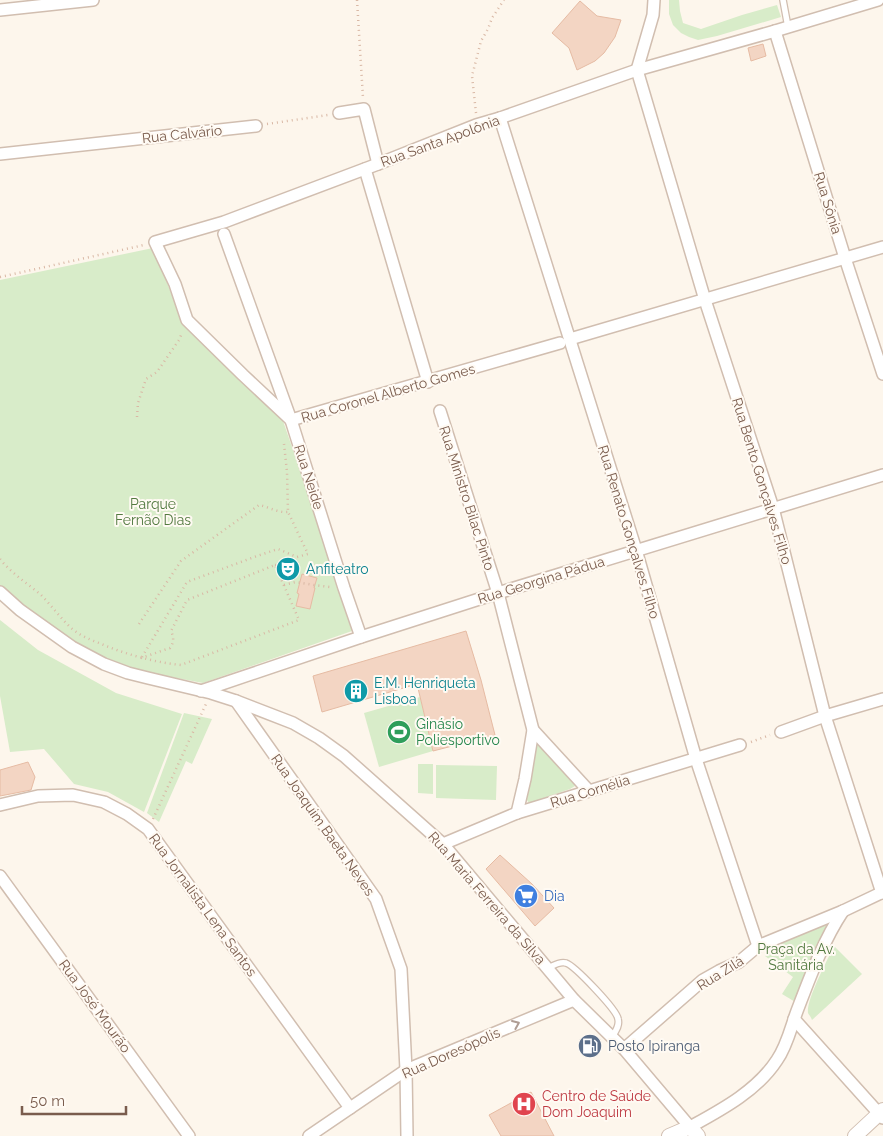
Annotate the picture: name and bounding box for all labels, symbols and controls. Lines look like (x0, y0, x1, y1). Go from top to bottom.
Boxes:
street label: Rua Santa Apolônia (378, 112, 502, 170)
street label: Rua Calvário (141, 122, 223, 146)
street label: Rua Sônia (811, 170, 845, 236)
street label: Rua Coronel Alberto Gomes (299, 360, 477, 426)
street label: Rua Bento Gonçalves Filho (729, 396, 795, 566)
street label: Rua Ministro Bilac Pinto (436, 424, 498, 572)
street label: Rua Neide (291, 442, 327, 512)
street label: Rua Renato Gonçalves Filho (595, 443, 663, 621)
park label: Parque Fernão Dias (115, 496, 191, 528)
street label: Rua Georgina Pádua (476, 553, 606, 607)
theatre icon: Anfiteatro (275, 556, 301, 582)
place label: Anfiteatro (306, 561, 369, 577)
place label: E.M. Henriqueta Lisboa (374, 675, 476, 707)
building icon: E.M. Henriqueta Lisboa (343, 678, 369, 704)
place label: Ginásio Poliesportivo (416, 716, 500, 748)
sports icon: Ginásio Poliesportivo (386, 719, 412, 745)
street label: Rua Joaquim Baeta Neves (268, 751, 378, 899)
street label: Rua Cornélia (548, 771, 632, 811)
street label: Rua Maria Ferreira da Silva (425, 828, 549, 968)
street label: Rua Jornalista Lena Santos (146, 830, 260, 980)
supermarket icon: Dia (513, 883, 539, 909)
place label: Dia (544, 888, 565, 904)
park label: Praça da Av. Sanitária (757, 941, 835, 973)
street label: Rua Zilá (694, 952, 746, 994)
street label: Rua José Mourão (56, 956, 134, 1056)
one-way arrow (511, 1020, 520, 1031)
street label: Rua Doresópolis (400, 1024, 503, 1082)
fuel station icon: Posto Ipiranga (577, 1033, 603, 1059)
place label: Posto Ipiranga (608, 1038, 700, 1054)
scale bar (22, 1084, 126, 1116)
place label: Centro de Saúde Dom Joaquim (542, 1088, 651, 1120)
hospital icon: Centro de Saúde Dom Joaquim (511, 1091, 537, 1117)
text: 50 m (30, 1092, 65, 1110)

